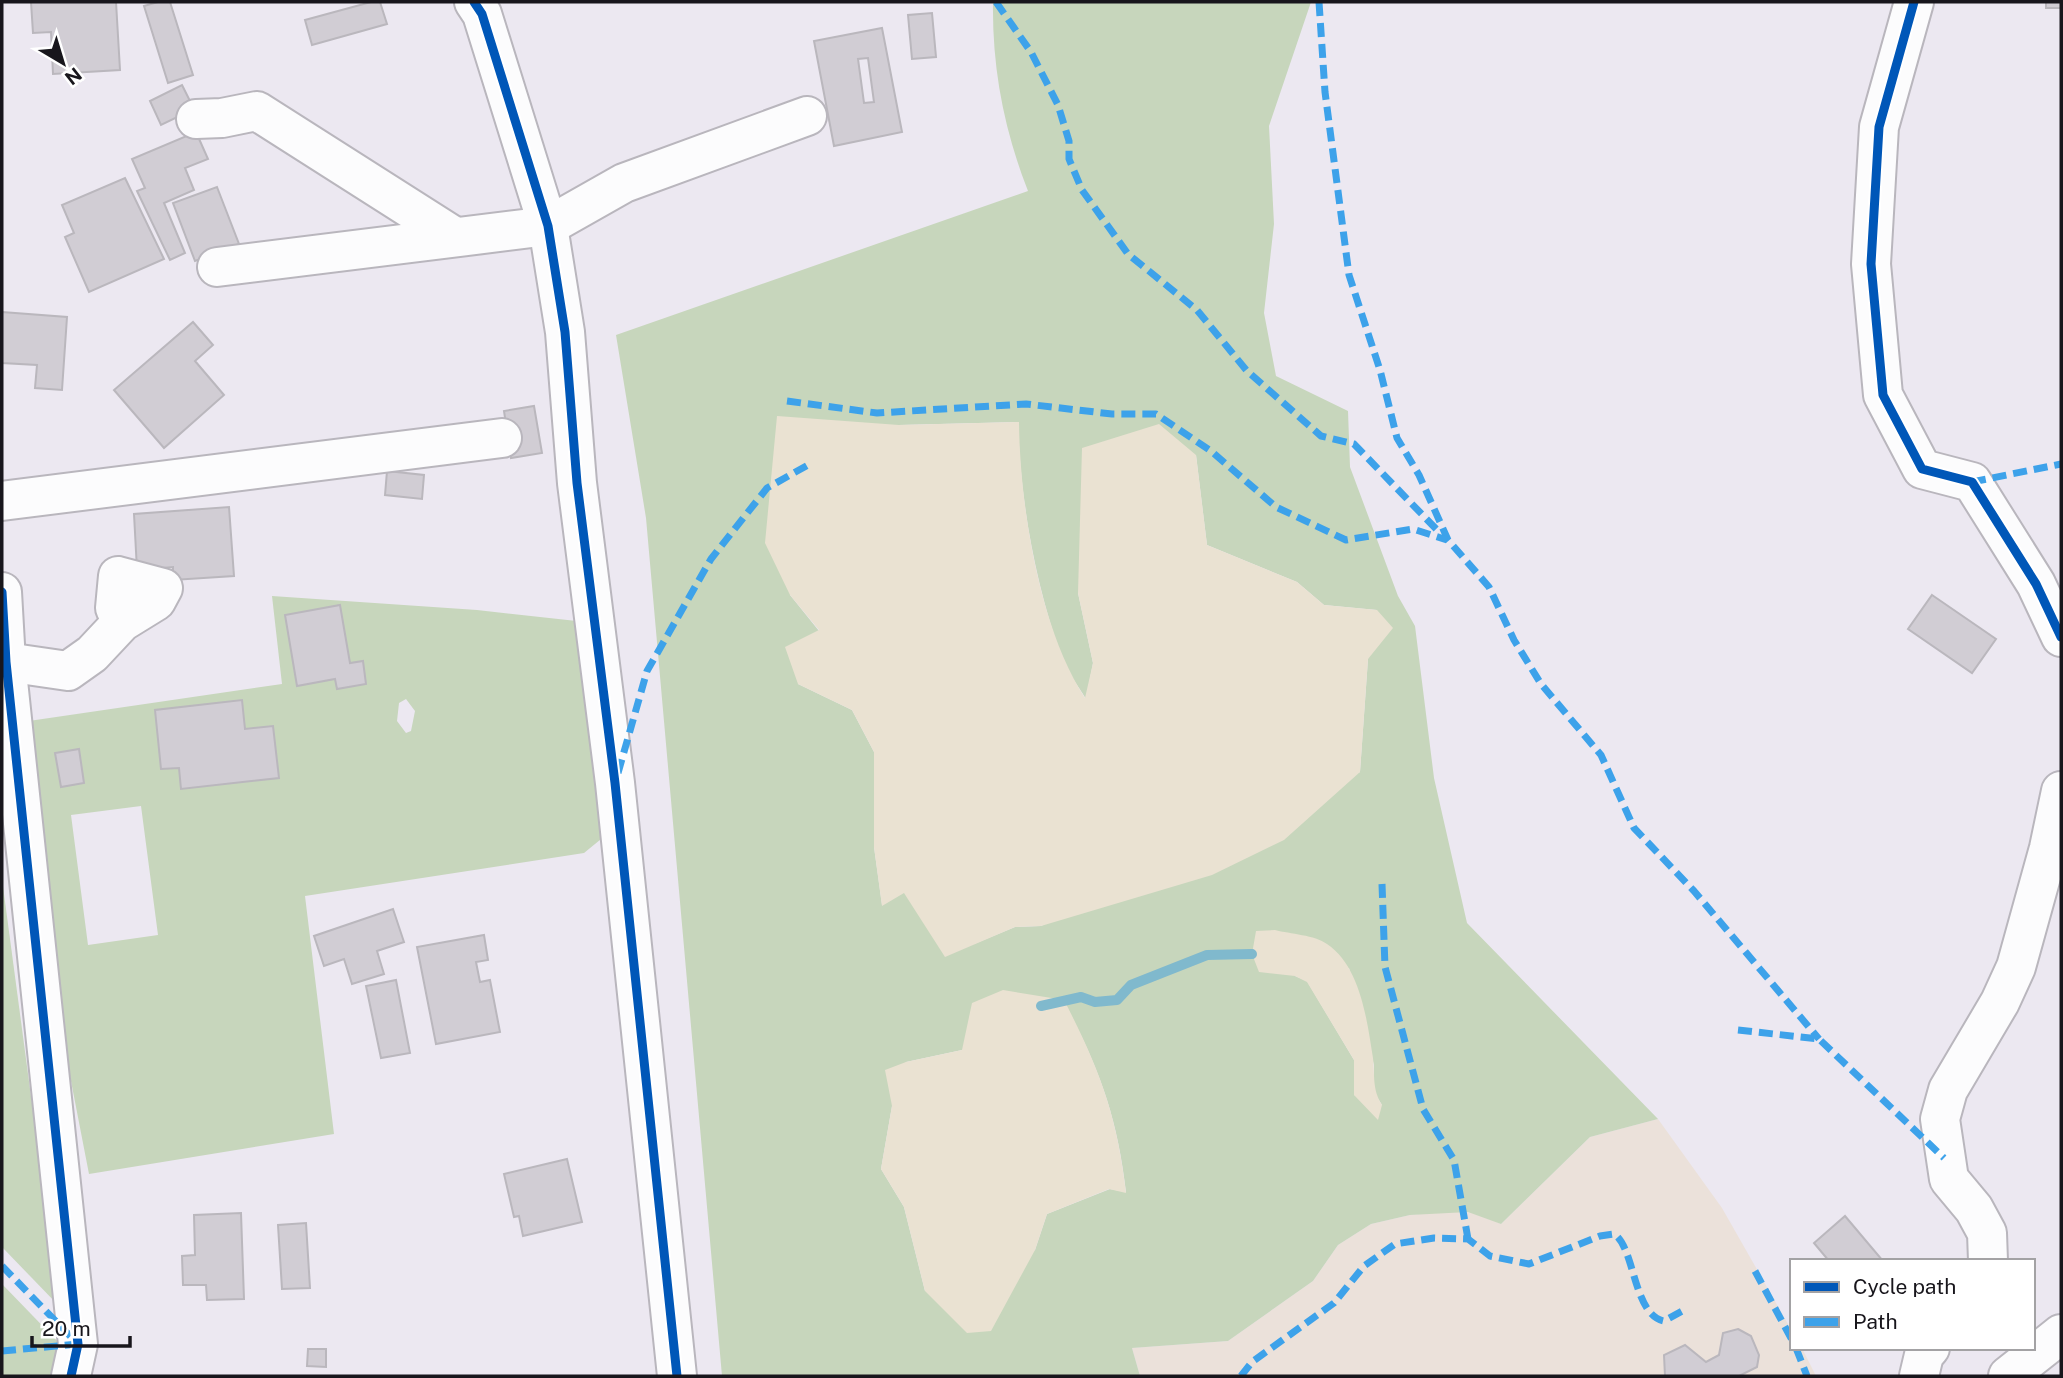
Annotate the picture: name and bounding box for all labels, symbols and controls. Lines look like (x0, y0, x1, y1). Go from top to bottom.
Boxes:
north arrow (28, 28, 98, 98)
text: N (61, 63, 86, 90)
legend (1790, 1259, 2035, 1350)
text: Cycle path (1853, 1274, 1956, 1299)
scale bar (32, 1304, 130, 1348)
text: Path (1853, 1309, 1898, 1334)
text: 20 m (42, 1316, 91, 1341)

